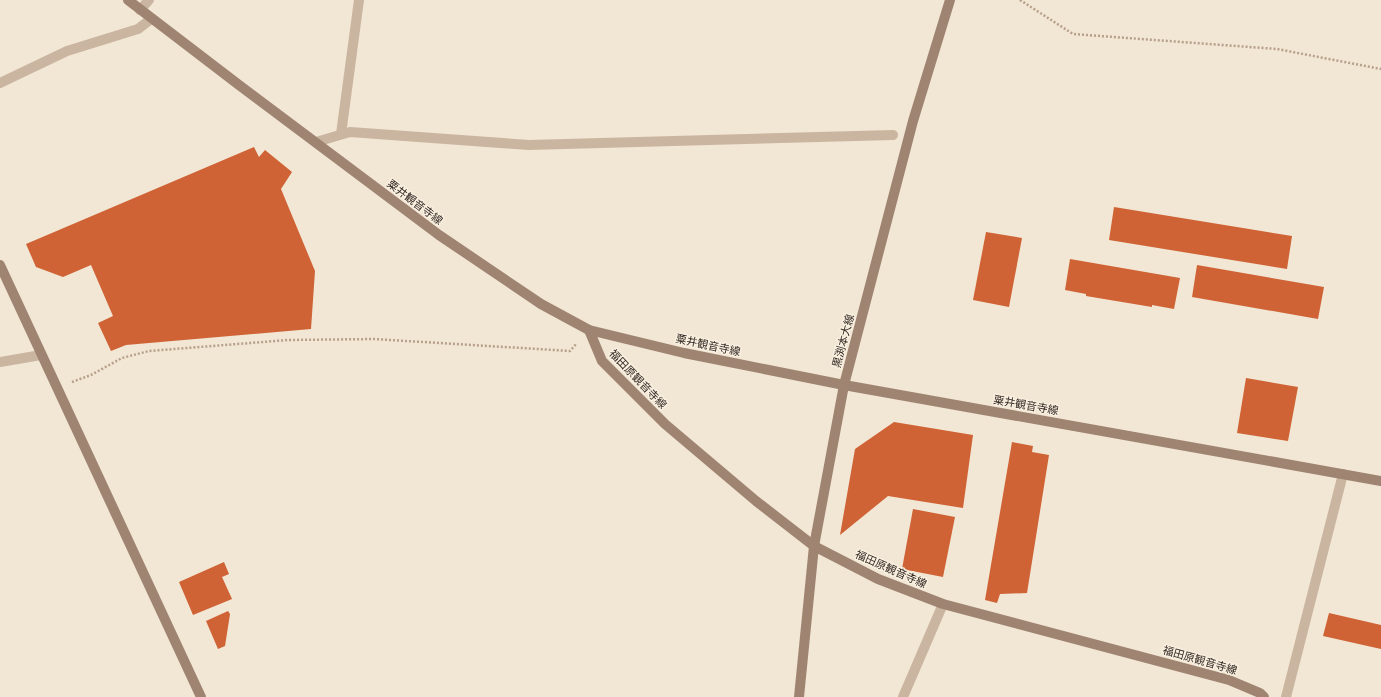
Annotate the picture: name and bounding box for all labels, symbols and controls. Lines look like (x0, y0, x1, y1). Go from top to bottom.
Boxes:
street label: 粟井観音寺線 (384, 177, 446, 227)
street label: 黒渕本大線 (829, 313, 857, 369)
street label: 粟井観音寺線 (674, 331, 742, 359)
street label: 福田原観音寺線 (606, 346, 670, 412)
street label: 粟井観音寺線 (992, 392, 1060, 418)
street label: 福田原観音寺線 (853, 547, 929, 591)
street label: 福田原観音寺線 (1161, 643, 1239, 677)

